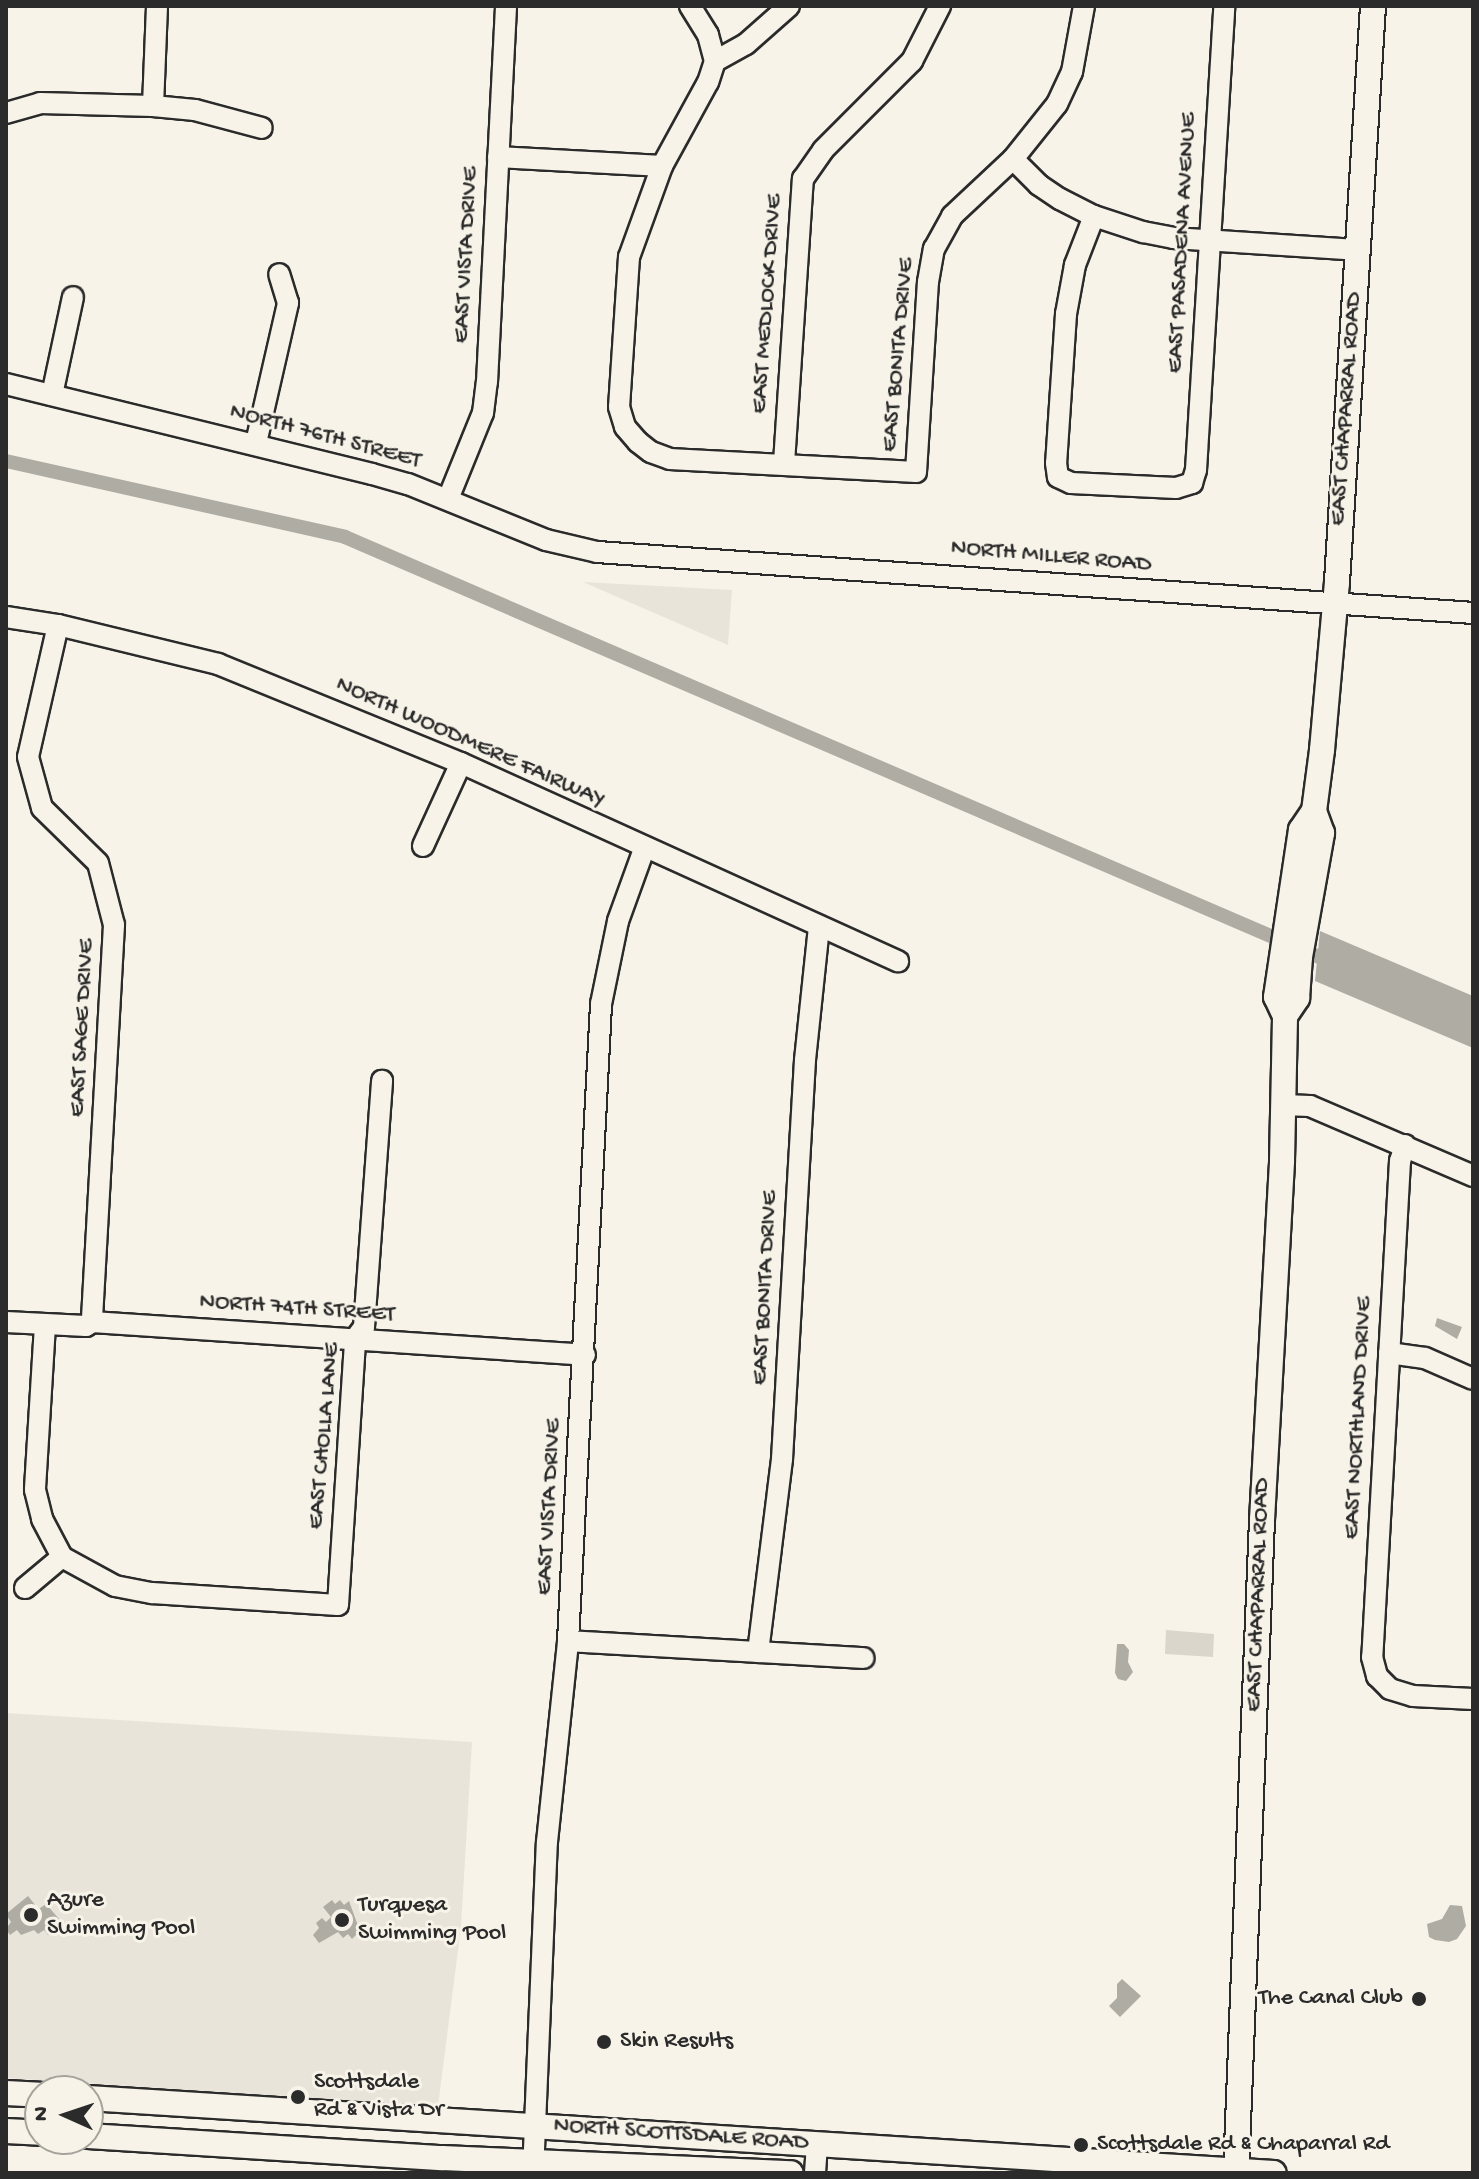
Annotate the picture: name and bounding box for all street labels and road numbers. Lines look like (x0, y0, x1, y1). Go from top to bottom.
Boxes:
street label: EAST PASADENA AVENUE (1162, 112, 1204, 374)
street label: EAST VISTA DRIVE (448, 166, 486, 344)
street label: EAST MEDLOCK DRIVE (746, 193, 790, 415)
street label: EAST BONITA DRIVE (876, 257, 922, 453)
street label: EAST CHAPARRAL ROAD (1324, 291, 1370, 527)
street label: NORTH 76TH STREET (226, 398, 424, 476)
street label: NORTH MILLER ROAD (949, 534, 1153, 580)
street label: NORTH WOODMERE FAIRWAY (331, 671, 609, 815)
street label: EAST SAGE DRIVE (64, 938, 102, 1118)
street label: EAST BONITA DRIVE (747, 1190, 785, 1386)
street label: NORTH 74TH STREET (198, 1288, 396, 1330)
street label: EAST NORTHLAND DRIVE (1338, 1296, 1380, 1540)
street label: EAST CHOLLA LANE (302, 1341, 348, 1531)
street label: EAST VISTA DRIVE (531, 1418, 569, 1596)
street label: EAST CHAPARRAL ROAD (1241, 1478, 1277, 1712)
street label: NORTH SCOTTSDALE ROAD (553, 2112, 809, 2158)

